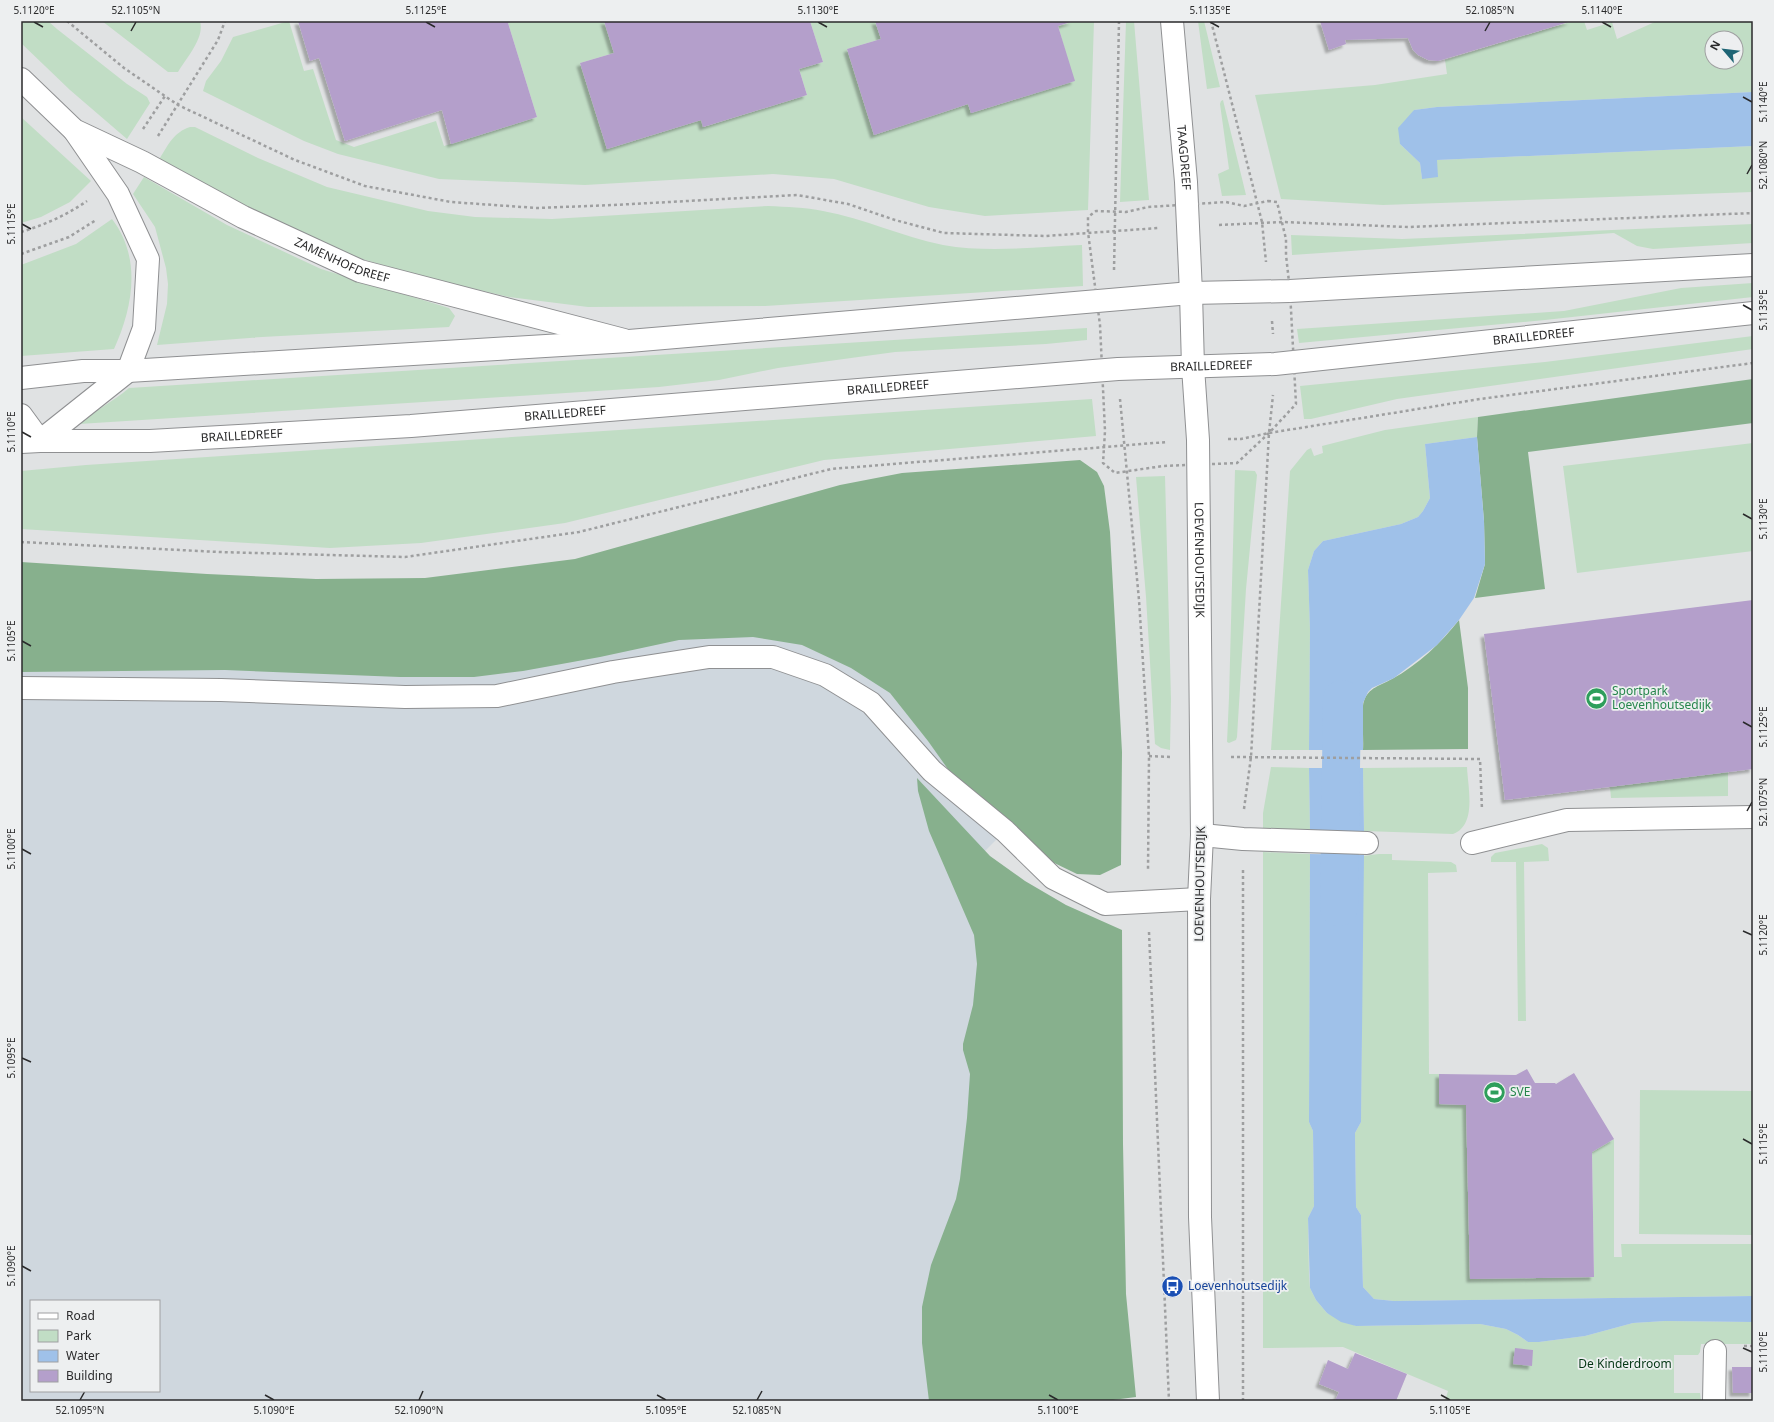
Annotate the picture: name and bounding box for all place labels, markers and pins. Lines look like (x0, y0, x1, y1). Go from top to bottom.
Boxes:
place label: Sportpark Loevenhoutsedijk (1612, 682, 1712, 713)
sports icon: Sportpark Loevenhoutsedijk (1583, 685, 1609, 711)
sports icon: SVE (1481, 1079, 1507, 1105)
place label: SVE (1510, 1083, 1530, 1100)
bus stop icon: Loevenhoutsedijk (1159, 1273, 1185, 1299)
place label: Loevenhoutsedijk (1188, 1277, 1288, 1294)

